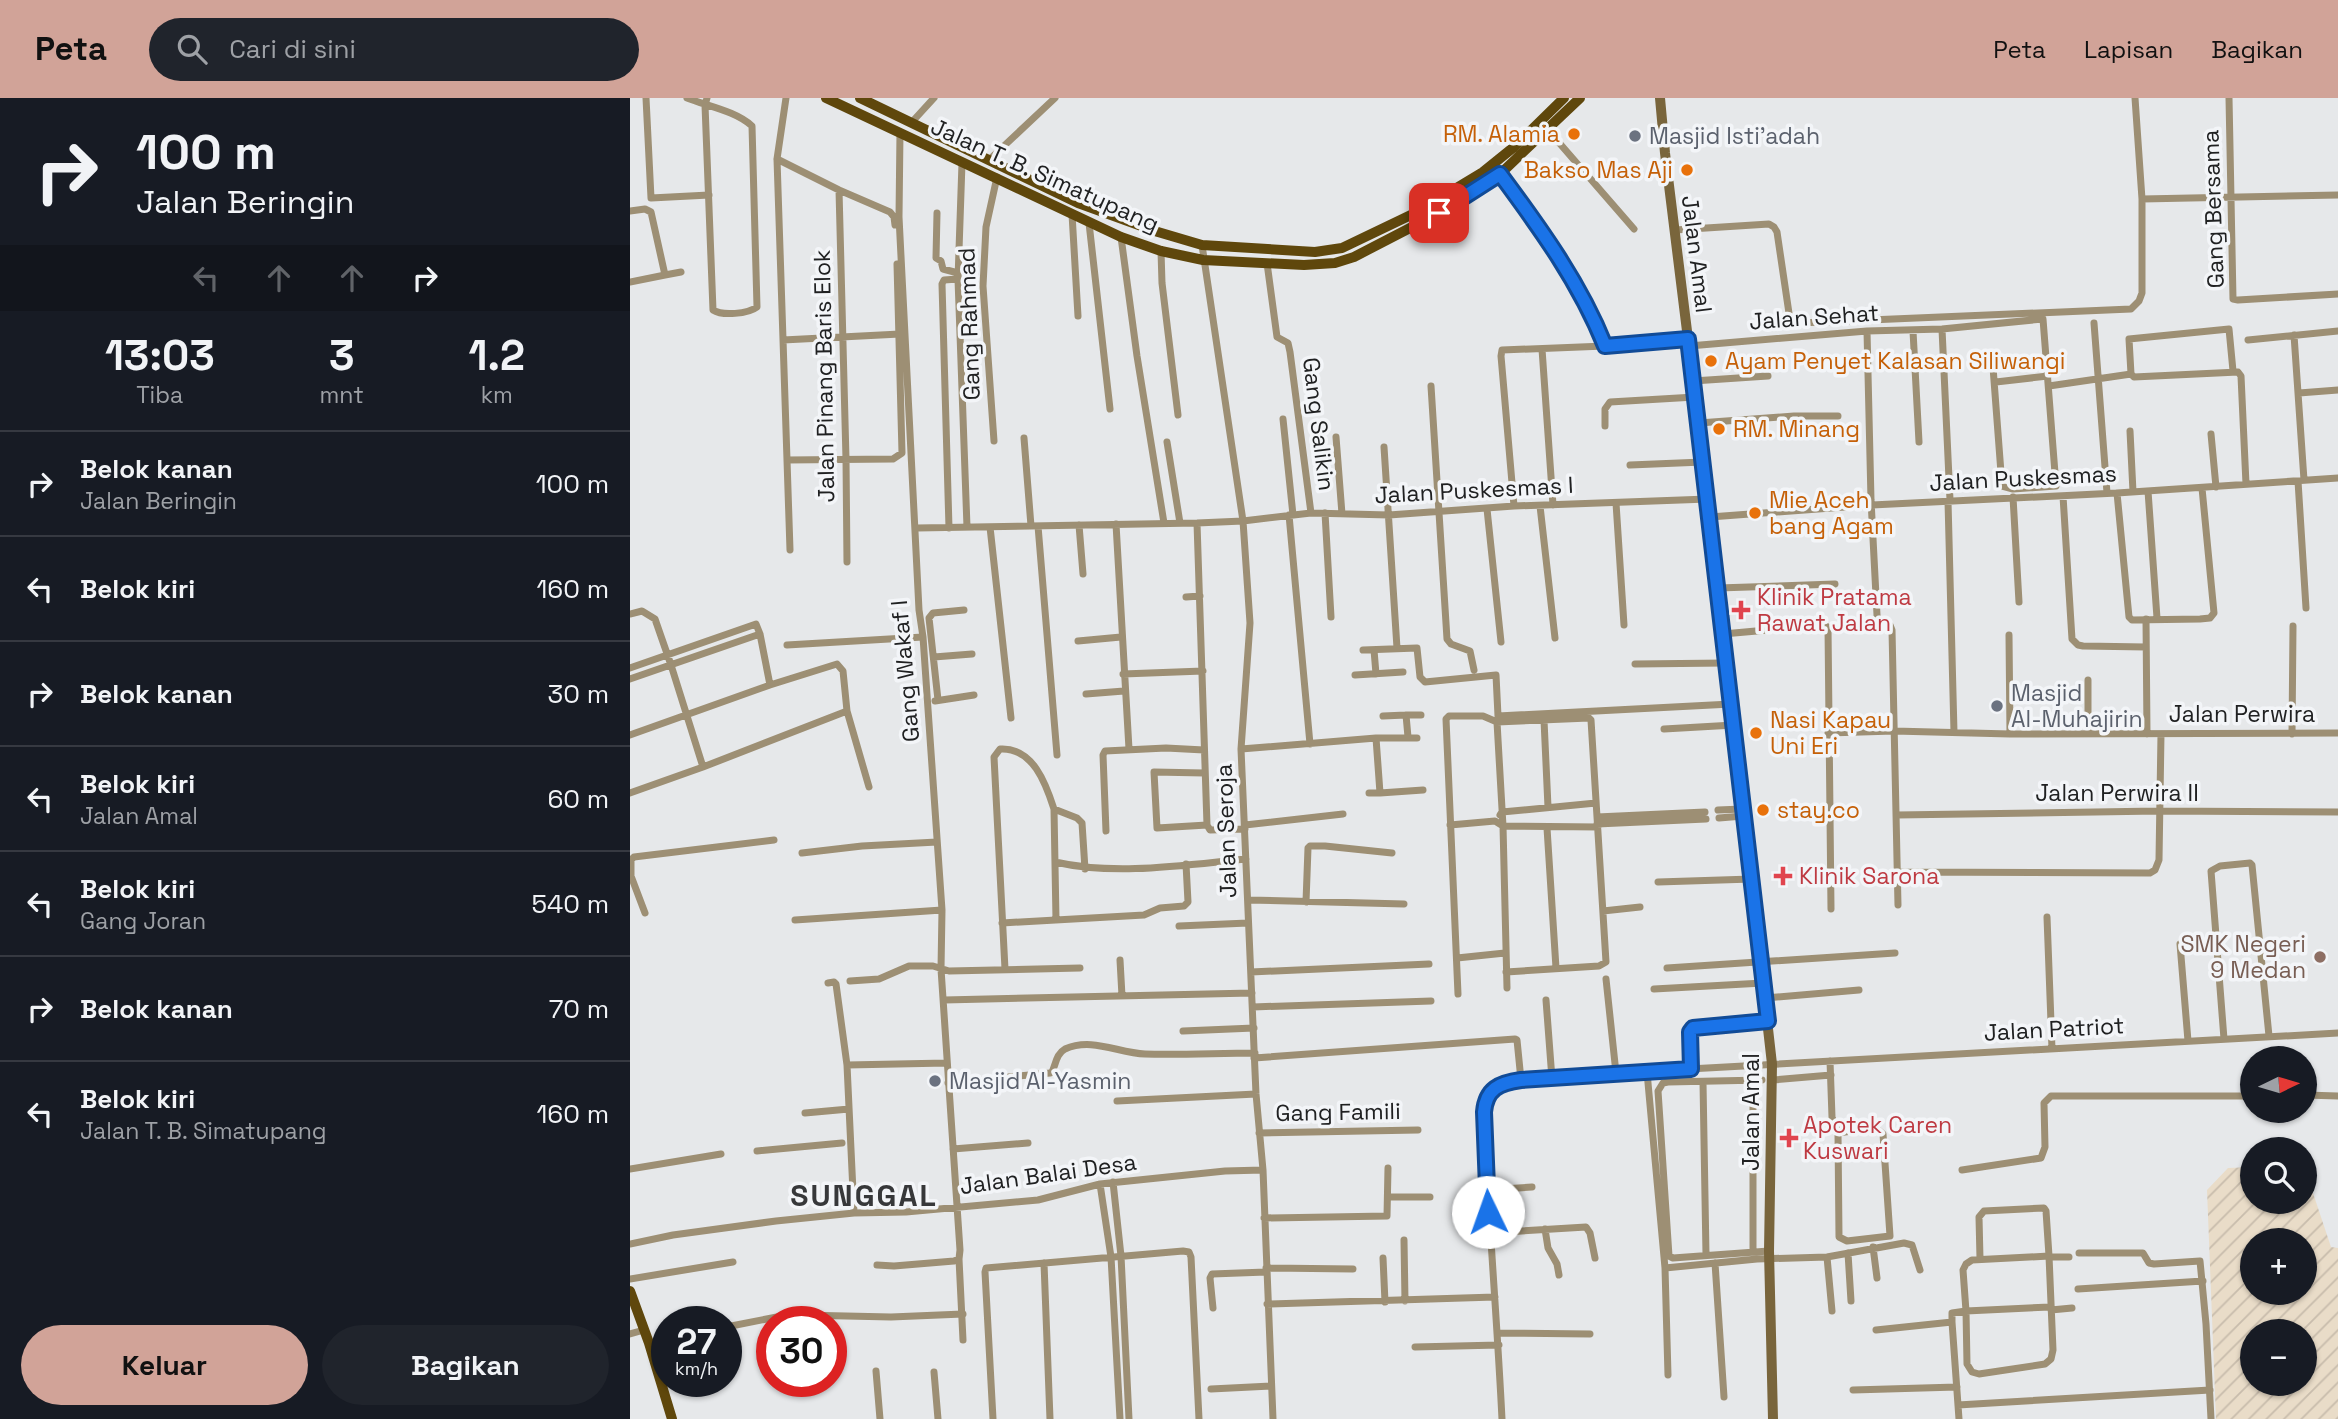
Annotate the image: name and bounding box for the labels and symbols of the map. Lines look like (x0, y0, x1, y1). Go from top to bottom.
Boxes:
street label: Jalan T. B. Simatupang (926, 111, 1164, 239)
place label: RM. Alamia (1443, 119, 1560, 149)
place label: Masjid Isti'adah (1649, 121, 1820, 151)
marker: RM. Alamia (1566, 126, 1582, 142)
marker: Masjid Isti'adah (1627, 128, 1643, 144)
street label: Gang Bersama (2195, 129, 2231, 289)
place label: Bakso Mas Aji (1524, 155, 1673, 185)
marker: Bakso Mas Aji (1679, 162, 1695, 178)
pin (1409, 183, 1469, 243)
street label: Jalan Amal (1675, 194, 1719, 314)
street label: Gang Rahmad (951, 247, 987, 401)
street label: Jalan Pinang Baris Elok (807, 249, 841, 503)
street label: Jalan Sehat (1748, 298, 1880, 336)
place label: Ayam Penyet Kalasan Siliwangi (1725, 346, 2065, 376)
marker: Ayam Penyet Kalasan Siliwangi (1703, 353, 1719, 369)
street label: Gang Salikin (1296, 356, 1342, 492)
place label: RM. Minang (1733, 414, 1860, 444)
marker: RM. Minang (1711, 421, 1727, 437)
street label: Jalan Puskesmas (1928, 458, 2118, 498)
street label: Jalan Puskesmas I (1374, 470, 1574, 510)
place label: Mie Aceh bang Agam (1769, 485, 1894, 541)
marker: Mie Aceh bang Agam (1747, 505, 1763, 521)
place label: Klinik Pratama Rawat Jalan (1757, 582, 1912, 638)
street label: Gang Wakaf I (884, 599, 926, 743)
marker: Klinik Pratama Rawat Jalan (1731, 600, 1751, 620)
place label: Masjid Al-Muhajirin (2011, 678, 2143, 734)
marker: Masjid Al-Muhajirin (1989, 698, 2005, 714)
street label: Jalan Perwira (2169, 699, 2315, 729)
place label: Nasi Kapau Uni Eri (1770, 705, 1891, 761)
marker: Nasi Kapau Uni Eri (1748, 725, 1764, 741)
street label: Jalan Seroja (1209, 763, 1243, 899)
street label: Jalan Perwira II (2035, 778, 2199, 808)
place label: stay.co (1777, 795, 1860, 825)
marker: stay.co (1755, 802, 1771, 818)
place label: Klinik Sarona (1799, 861, 1939, 891)
marker: Klinik Sarona (1773, 866, 1793, 886)
place label: SMK Negeri 9 Medan (2180, 929, 2306, 985)
marker: SMK Negeri 9 Medan (2312, 949, 2328, 965)
street label: Jalan Patriot (1983, 1010, 2125, 1048)
north arrow (2240, 1046, 2317, 1124)
street label: Jalan Amal (1736, 1053, 1766, 1171)
place label: Masjid Al-Yasmin (949, 1066, 1131, 1096)
marker: Masjid Al-Yasmin (927, 1073, 943, 1089)
street label: Gang Famili (1275, 1096, 1401, 1128)
place label: Apotek Caren Kuswari (1803, 1110, 1952, 1166)
marker: Apotek Caren Kuswari (1781, 1130, 1797, 1146)
street label: Jalan Balai Desa (958, 1147, 1138, 1201)
position arrow (1451, 1175, 1525, 1249)
district label: SUNGGAL (790, 1176, 938, 1215)
speed limit sign: 30 (756, 1306, 847, 1397)

